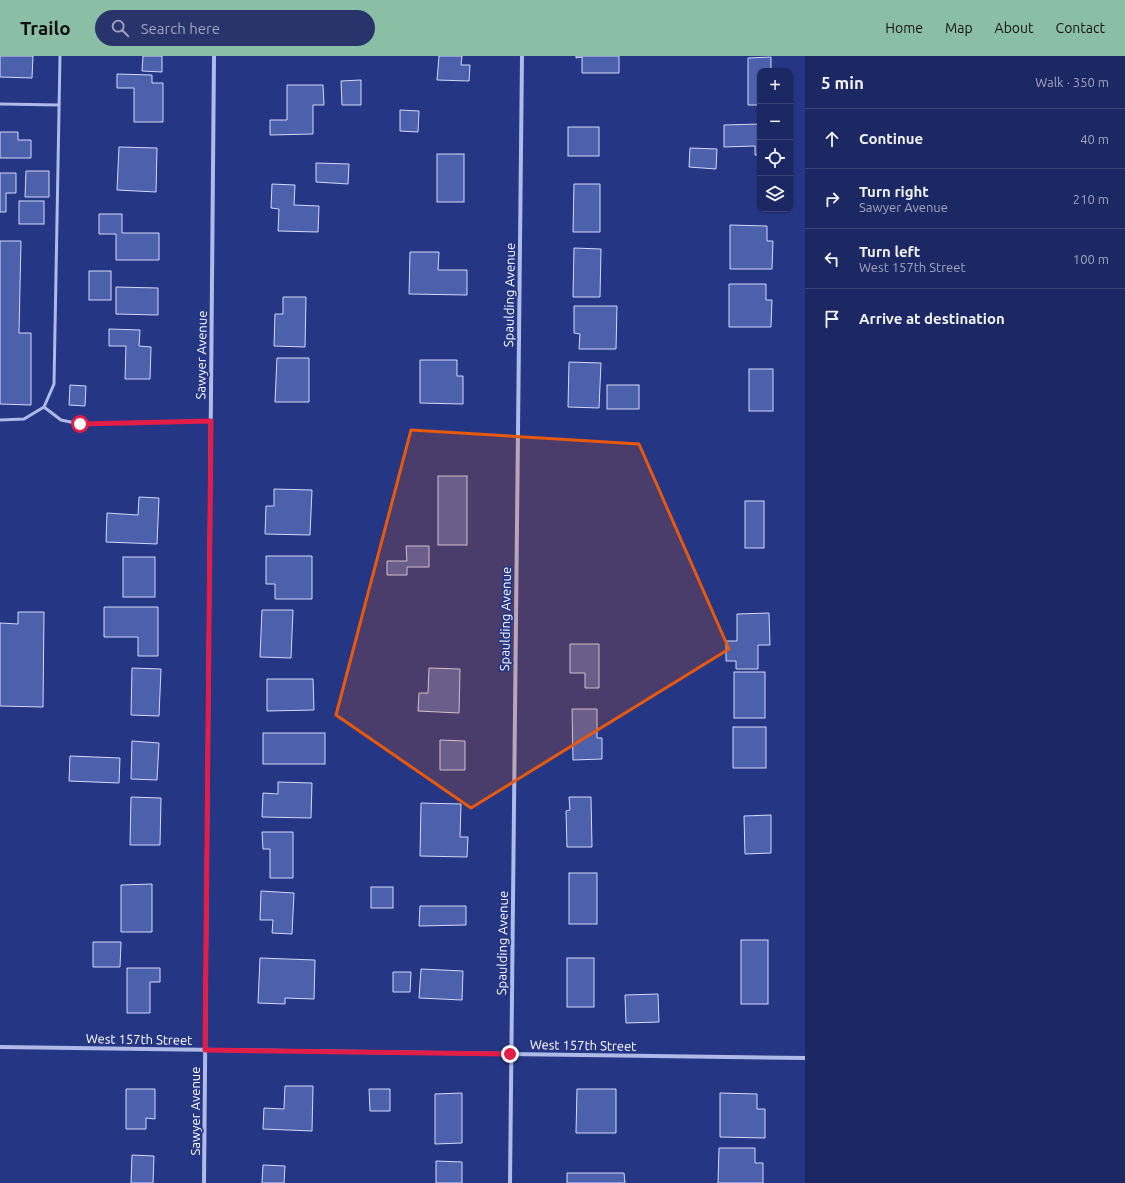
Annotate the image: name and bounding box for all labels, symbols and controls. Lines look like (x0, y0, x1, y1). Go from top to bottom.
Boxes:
search box (95, 10, 375, 46)
text: Trailo (20, 17, 71, 39)
icon: search (109, 17, 131, 39)
text: Search here (141, 20, 220, 37)
text: Home (885, 20, 923, 36)
text: Map (945, 20, 973, 36)
text: About (995, 20, 1034, 36)
text: Contact (1056, 20, 1105, 36)
map controls (757, 68, 793, 212)
button: + (757, 68, 793, 104)
text: 5 min (821, 73, 864, 92)
text: Walk · 350 m (1035, 75, 1109, 89)
button: − (757, 104, 793, 140)
icon: ahead (821, 128, 843, 150)
text: Continue (859, 130, 923, 147)
text: 40 m (1080, 132, 1109, 146)
button: locate (757, 140, 793, 176)
button: layers (757, 176, 793, 212)
text: Turn right (859, 183, 929, 200)
icon: right (821, 188, 843, 210)
text: 210 m (1073, 192, 1109, 206)
text: Sawyer Avenue (859, 200, 948, 214)
street label: Spaulding Avenue (501, 243, 517, 347)
text: Turn left (859, 243, 920, 260)
icon: left (821, 248, 843, 270)
text: 100 m (1073, 252, 1109, 266)
text: West 157th Street (859, 260, 966, 274)
icon: arrive (821, 308, 843, 330)
street label: Sawyer Avenue (193, 310, 209, 400)
text: Arrive at destination (859, 310, 1005, 327)
route start (71, 415, 89, 433)
street label: Spaulding Avenue (497, 567, 513, 671)
street label: Spaulding Avenue (494, 891, 510, 995)
street label: West 157th Street (86, 1031, 192, 1047)
street label: West 157th Street (530, 1037, 636, 1053)
route end (501, 1045, 519, 1063)
street label: Sawyer Avenue (188, 1067, 202, 1155)

